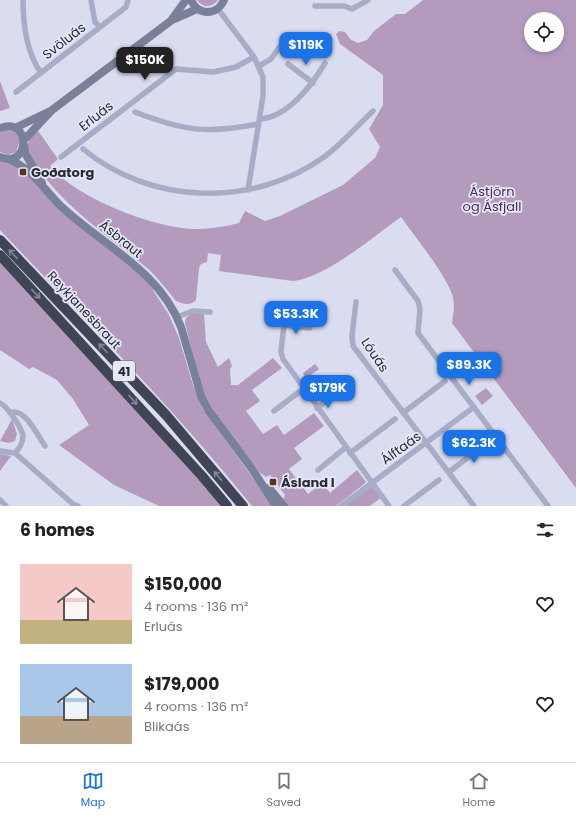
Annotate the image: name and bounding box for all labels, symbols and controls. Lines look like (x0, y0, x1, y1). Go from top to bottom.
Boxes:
map controls (524, 12, 564, 52)
button: locate (524, 12, 564, 52)
street label: Svöluás (38, 18, 90, 64)
pin: $119K (278, 32, 334, 66)
text: $119K (288, 35, 324, 54)
pin: $150K (117, 47, 173, 81)
text: $150K (125, 50, 165, 69)
street label: Erluás (75, 97, 117, 135)
place label: Goðatorg (31, 163, 94, 182)
marker: Goðatorg (18, 167, 28, 177)
park label: Ástjörn og Ásfjall (463, 182, 521, 216)
street label: Ásbraut (95, 216, 147, 263)
one-way arrow (9, 249, 18, 259)
street label: Reykjanesbraut (43, 267, 125, 353)
one-way arrow (31, 289, 41, 299)
pin: $53.3K (263, 301, 329, 335)
text: $53.3K (273, 304, 319, 323)
street label: Lóuás (357, 334, 394, 376)
one-way arrow (98, 343, 107, 354)
pin: $89.3K (436, 352, 502, 386)
text: $89.3K (446, 355, 492, 374)
road number: 41 (113, 361, 135, 381)
pin: $179K (300, 375, 356, 409)
text: $179K (309, 378, 347, 397)
one-way arrow (129, 395, 138, 405)
street label: Álftaás (377, 427, 425, 469)
pin: $62.3K (441, 430, 507, 464)
text: $62.3K (452, 433, 496, 452)
one-way arrow (213, 471, 222, 482)
place label: Ásland I (281, 473, 335, 492)
marker: Ásland I (268, 477, 278, 487)
text: 6 homes (20, 518, 95, 542)
icon: filters (534, 519, 556, 541)
text: $150,000 (144, 572, 222, 596)
icon: home (52, 580, 100, 628)
icon: heart (534, 593, 556, 615)
text: 4 rooms · 136 m² (144, 597, 248, 616)
text: Erluás (144, 617, 183, 636)
text: $179,000 (144, 672, 219, 696)
icon: home (52, 680, 100, 728)
icon: heart (534, 693, 556, 715)
text: 4 rooms · 136 m² (144, 697, 248, 716)
text: Blikaás (144, 717, 189, 736)
tab: Map (81, 770, 105, 811)
tab: Saved (267, 770, 301, 811)
tab: Home (462, 770, 495, 811)

